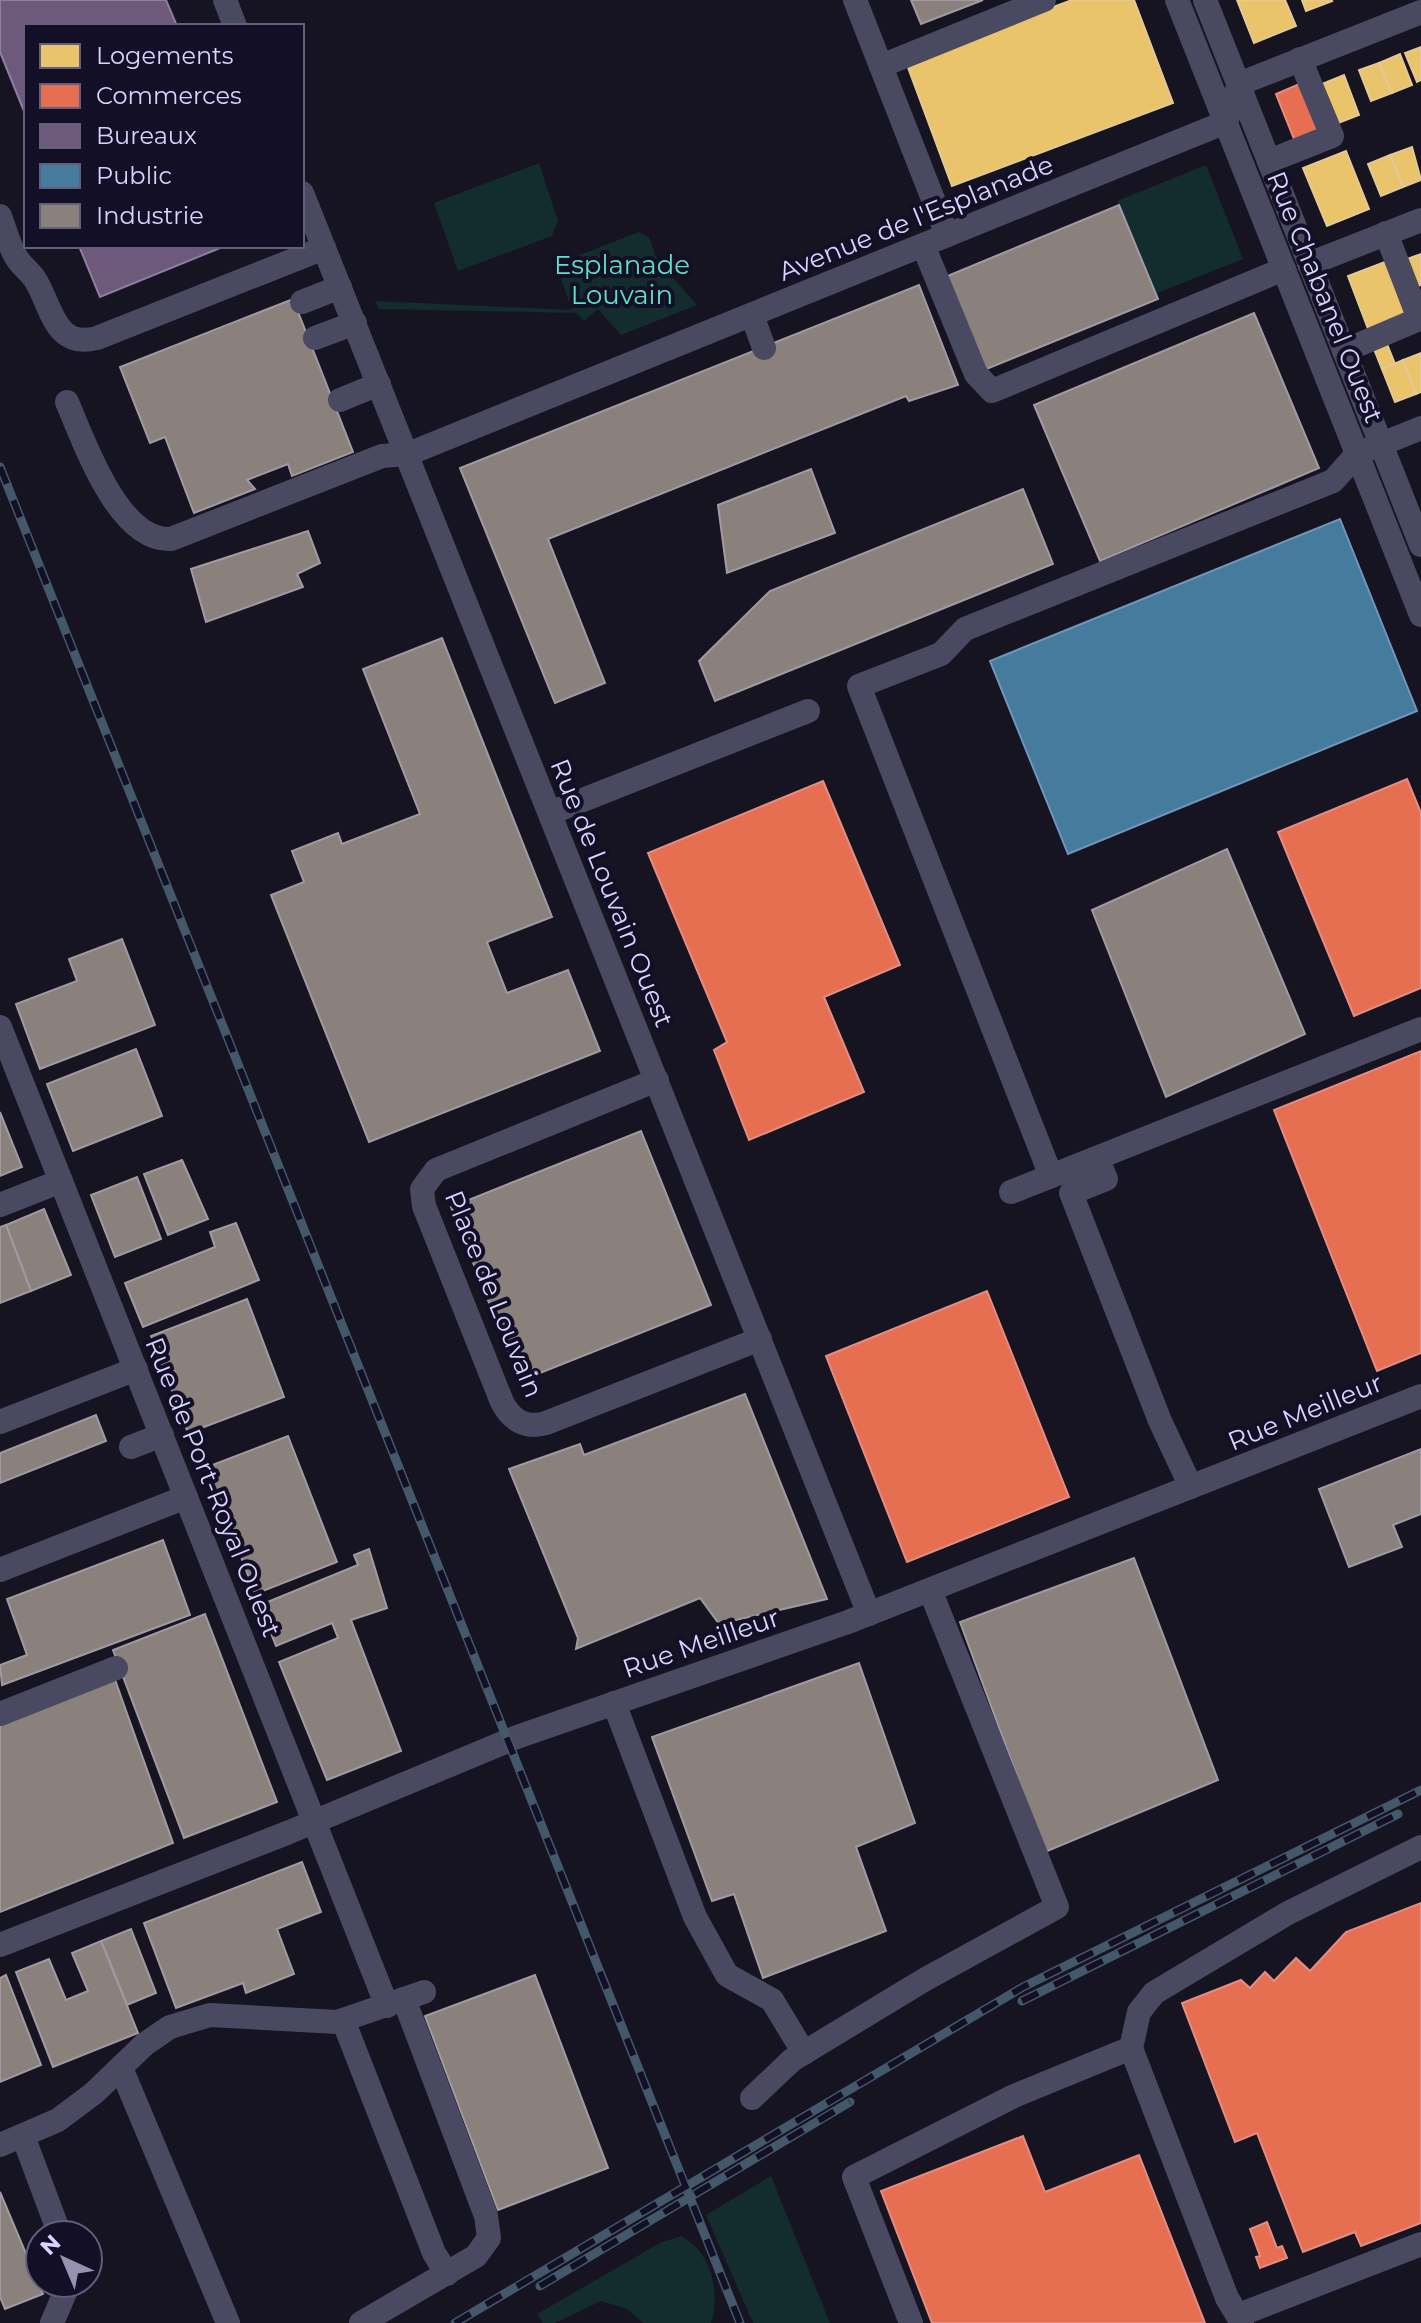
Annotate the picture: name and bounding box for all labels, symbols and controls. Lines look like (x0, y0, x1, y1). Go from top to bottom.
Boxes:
legend (24, 24, 304, 248)
text: Logements (96, 41, 234, 70)
text: Commerces (96, 81, 242, 110)
text: Bureaux (96, 121, 197, 150)
street label: Avenue de l'Esplanade (774, 148, 1058, 288)
text: Public (96, 161, 172, 190)
street label: Rue Chabanel Ouest (1260, 167, 1390, 427)
text: Industrie (96, 201, 204, 230)
park label: Esplanade Louvain (554, 249, 690, 311)
street label: Rue de Louvain Ouest (544, 754, 680, 1032)
street label: Place de Louvain (438, 1186, 550, 1402)
street label: Rue de Port-Royal Ouest (138, 1333, 288, 1641)
street label: Rue Meilleur (1223, 1366, 1387, 1458)
street label: Rue Meilleur (618, 1601, 784, 1685)
north arrow (24, 2219, 104, 2299)
text: N (35, 2229, 66, 2261)

